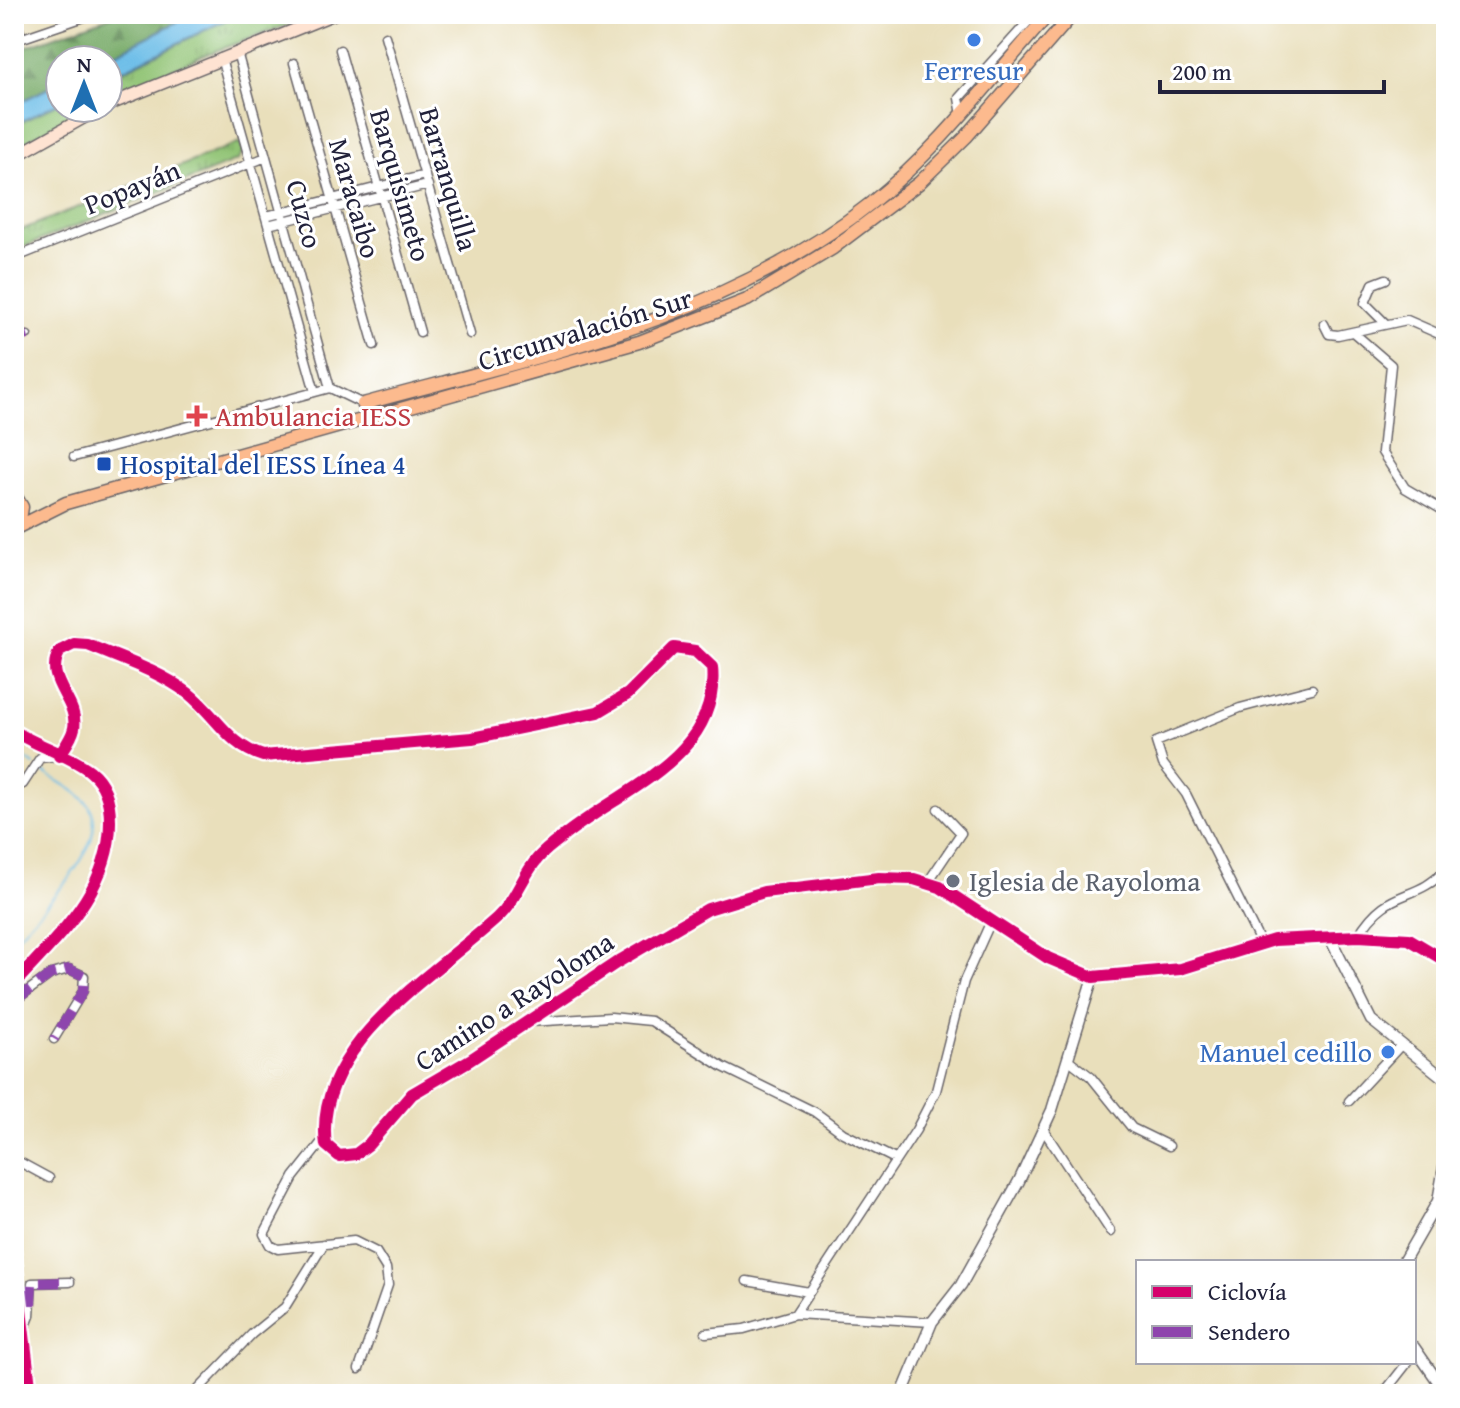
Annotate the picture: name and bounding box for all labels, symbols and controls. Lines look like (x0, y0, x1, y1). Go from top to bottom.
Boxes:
marker: Ferresur (965, 31, 983, 49)
north arrow (44, 44, 124, 124)
scale bar (1160, 44, 1384, 94)
text: N (77, 48, 92, 80)
place label: Ferresur (924, 49, 1024, 90)
text: 200 m (1172, 54, 1232, 89)
street label: Barranquilla (409, 102, 490, 256)
street label: Barquisimeto (360, 104, 443, 266)
street label: Maracaibo (319, 133, 392, 263)
street label: Popayán (77, 149, 186, 224)
street label: Cuzco (277, 175, 334, 253)
street label: Circunvalación Sur (473, 276, 697, 381)
place label: Ambulancia IESS (215, 395, 411, 436)
marker: Ambulancia IESS (186, 405, 208, 427)
place label: Hospital del IESS Línea 4 (120, 443, 406, 484)
marker: Hospital del IESS Línea 4 (95, 455, 113, 473)
place label: Iglesia de Rayoloma (969, 860, 1201, 901)
marker: Iglesia de Rayoloma (944, 872, 962, 890)
street label: Camino a Rayoloma (406, 920, 622, 1080)
place label: Manuel cedillo (1199, 1031, 1372, 1072)
marker: Manuel cedillo (1379, 1043, 1397, 1061)
legend (1136, 1260, 1416, 1364)
text: Ciclovía (1208, 1274, 1287, 1309)
text: Sendero (1208, 1314, 1290, 1349)

